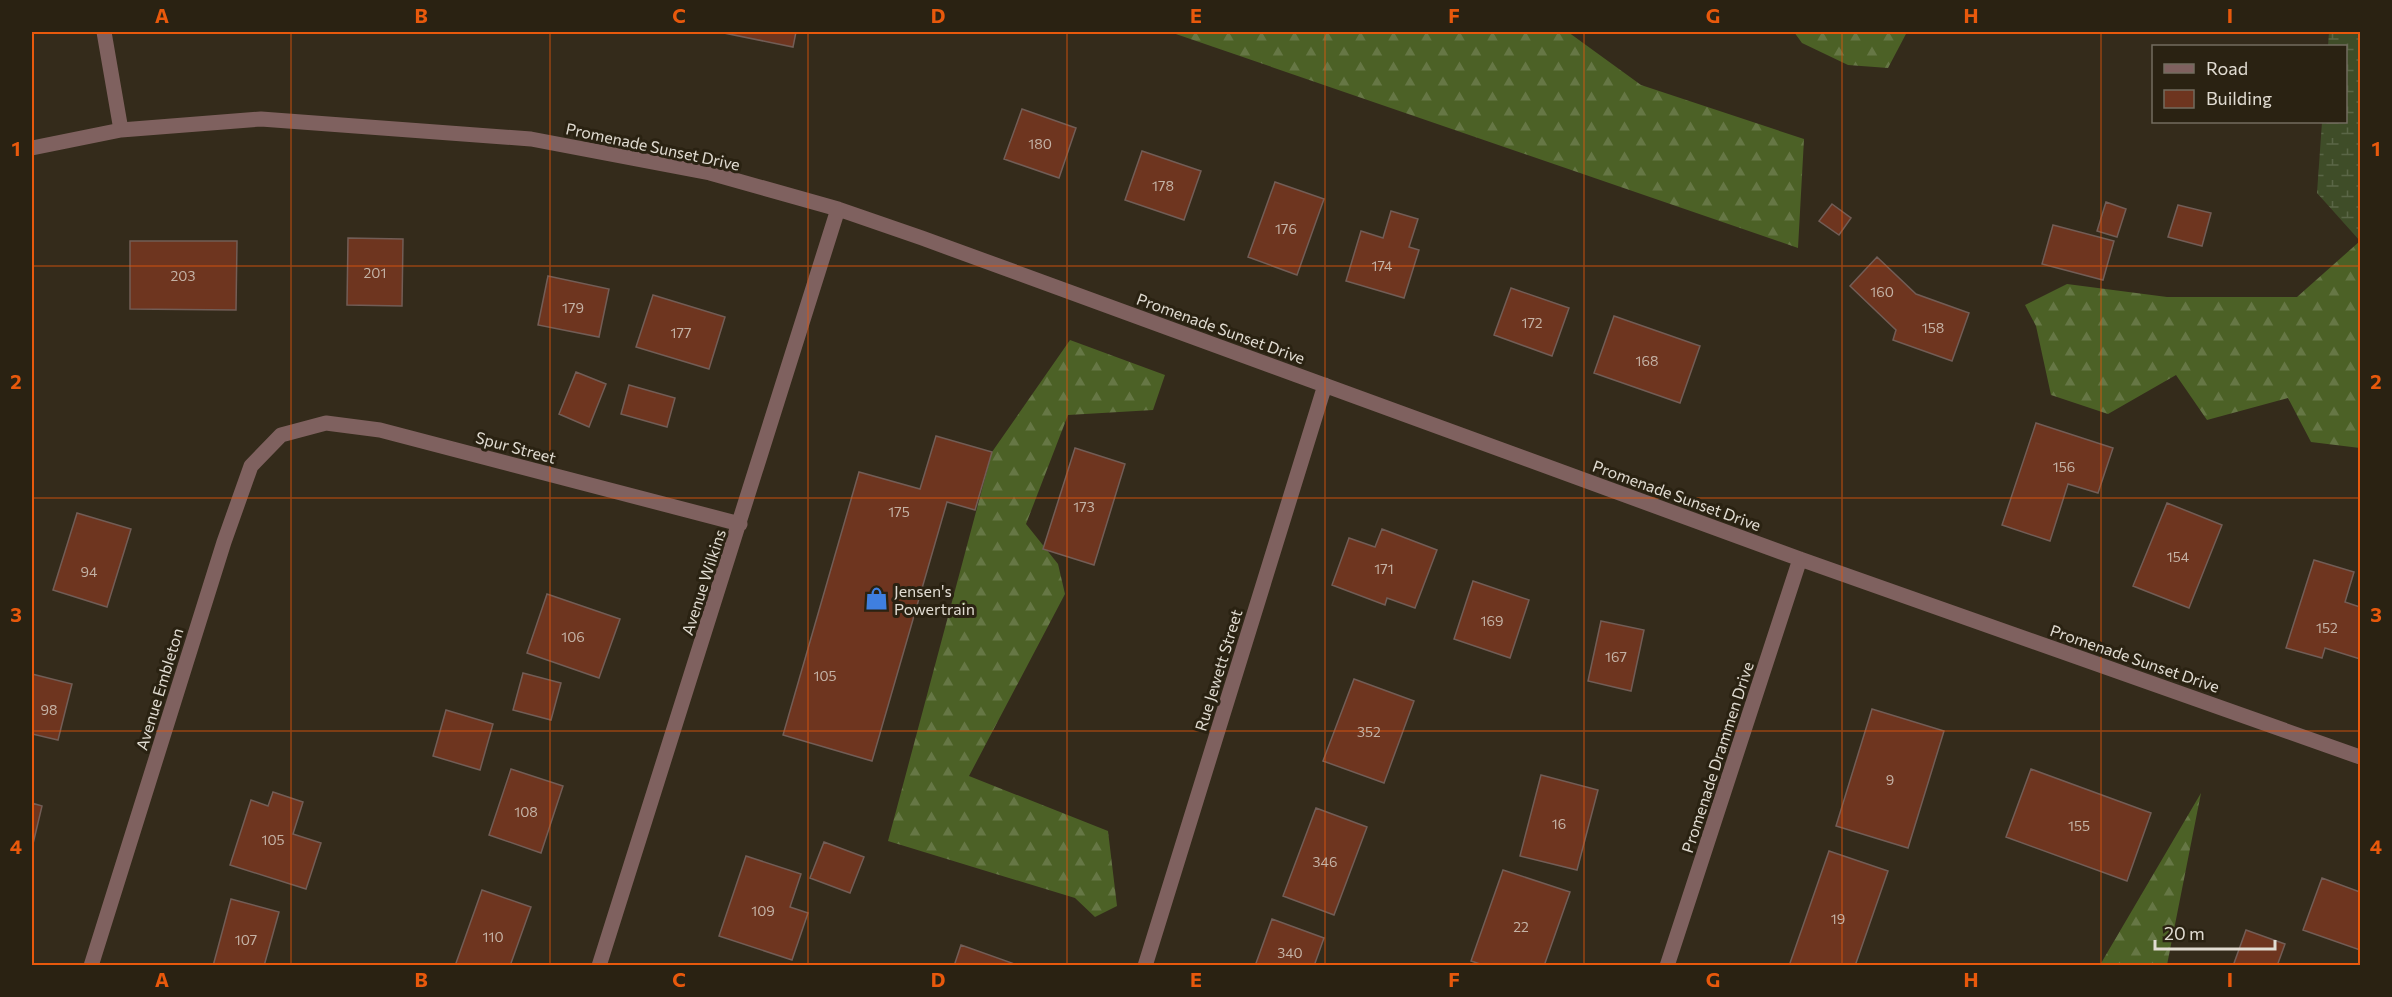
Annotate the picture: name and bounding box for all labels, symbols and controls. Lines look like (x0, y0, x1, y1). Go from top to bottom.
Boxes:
text: A (155, 3, 169, 27)
text: B (414, 3, 428, 27)
text: C (672, 3, 686, 27)
text: D (931, 3, 945, 27)
text: E (1190, 3, 1202, 27)
text: F (1448, 3, 1460, 27)
text: G (1706, 3, 1720, 27)
text: H (1964, 3, 1979, 27)
text: I (2227, 3, 2233, 27)
legend (2152, 45, 2347, 123)
text: Road (2206, 57, 2248, 79)
text: Building (2206, 87, 2272, 109)
street label: Promenade Sunset Drive (564, 118, 742, 174)
house number: 180 (1028, 135, 1052, 152)
text: 1 (11, 136, 21, 160)
text: 1 (2371, 136, 2381, 160)
house number: 178 (1152, 177, 1174, 194)
house number: 176 (1275, 220, 1297, 237)
house number: 174 (1372, 257, 1393, 274)
house number: 201 (364, 264, 386, 281)
house number: 203 (171, 267, 195, 284)
house number: 160 (1870, 283, 1894, 300)
street label: Promenade Sunset Drive (1134, 289, 1308, 367)
house number: 179 (562, 299, 584, 316)
house number: 172 (1521, 314, 1543, 331)
house number: 158 (1922, 319, 1944, 336)
house number: 177 (671, 324, 691, 341)
house number: 168 (1636, 352, 1658, 369)
text: 2 (10, 369, 22, 393)
text: 2 (2370, 369, 2382, 393)
street label: Spur Street (474, 427, 559, 467)
street label: Promenade Sunset Drive (1590, 456, 1764, 534)
house number: 156 (2053, 458, 2075, 475)
house number: 173 (1073, 498, 1095, 515)
house number: 175 (888, 503, 910, 520)
street label: Avenue Wilkins (677, 527, 729, 637)
house number: 154 (2167, 548, 2190, 565)
house number: 171 (1374, 560, 1394, 577)
house number: 94 (81, 563, 98, 580)
place label: Jensen's Powertrain (894, 581, 975, 618)
shop icon: Jensen's Powertrain (863, 586, 889, 612)
text: 3 (10, 602, 22, 626)
text: 3 (2370, 602, 2382, 626)
street label: Rue Jewett Street (1190, 606, 1246, 733)
house number: 169 (1481, 612, 1503, 629)
house number: 152 (2316, 619, 2338, 636)
street label: Promenade Sunset Drive (2048, 620, 2222, 696)
street label: Avenue Embleton (131, 626, 187, 752)
house number: 106 (561, 628, 585, 645)
house number: 167 (1605, 648, 1627, 665)
street label: Promenade Drammen Drive (1677, 659, 1757, 855)
house number: 105 (813, 667, 837, 684)
house number: 98 (41, 701, 58, 718)
house number: 352 (1357, 723, 1381, 740)
house number: 9 (1886, 771, 1894, 788)
house number: 108 (514, 803, 538, 820)
house number: 16 (1552, 815, 1566, 832)
house number: 155 (2068, 817, 2090, 834)
house number: 105 (261, 831, 285, 848)
text: 4 (10, 834, 22, 858)
text: 4 (2370, 834, 2382, 858)
house number: 346 (1313, 853, 1337, 870)
house number: 109 (751, 902, 775, 919)
house number: 19 (1831, 910, 1845, 927)
scale bar (2155, 913, 2275, 951)
house number: 22 (1513, 918, 1529, 935)
text: 20 m (2164, 922, 2205, 944)
house number: 110 (482, 928, 504, 945)
house number: 107 (235, 931, 257, 948)
house number: 340 (1277, 944, 1303, 961)
text: A (155, 967, 169, 991)
text: B (414, 967, 428, 991)
text: C (672, 967, 686, 991)
text: D (931, 967, 945, 991)
text: E (1190, 967, 1202, 991)
text: F (1448, 967, 1460, 991)
text: G (1706, 967, 1720, 991)
text: H (1964, 967, 1979, 991)
text: I (2227, 967, 2233, 991)

